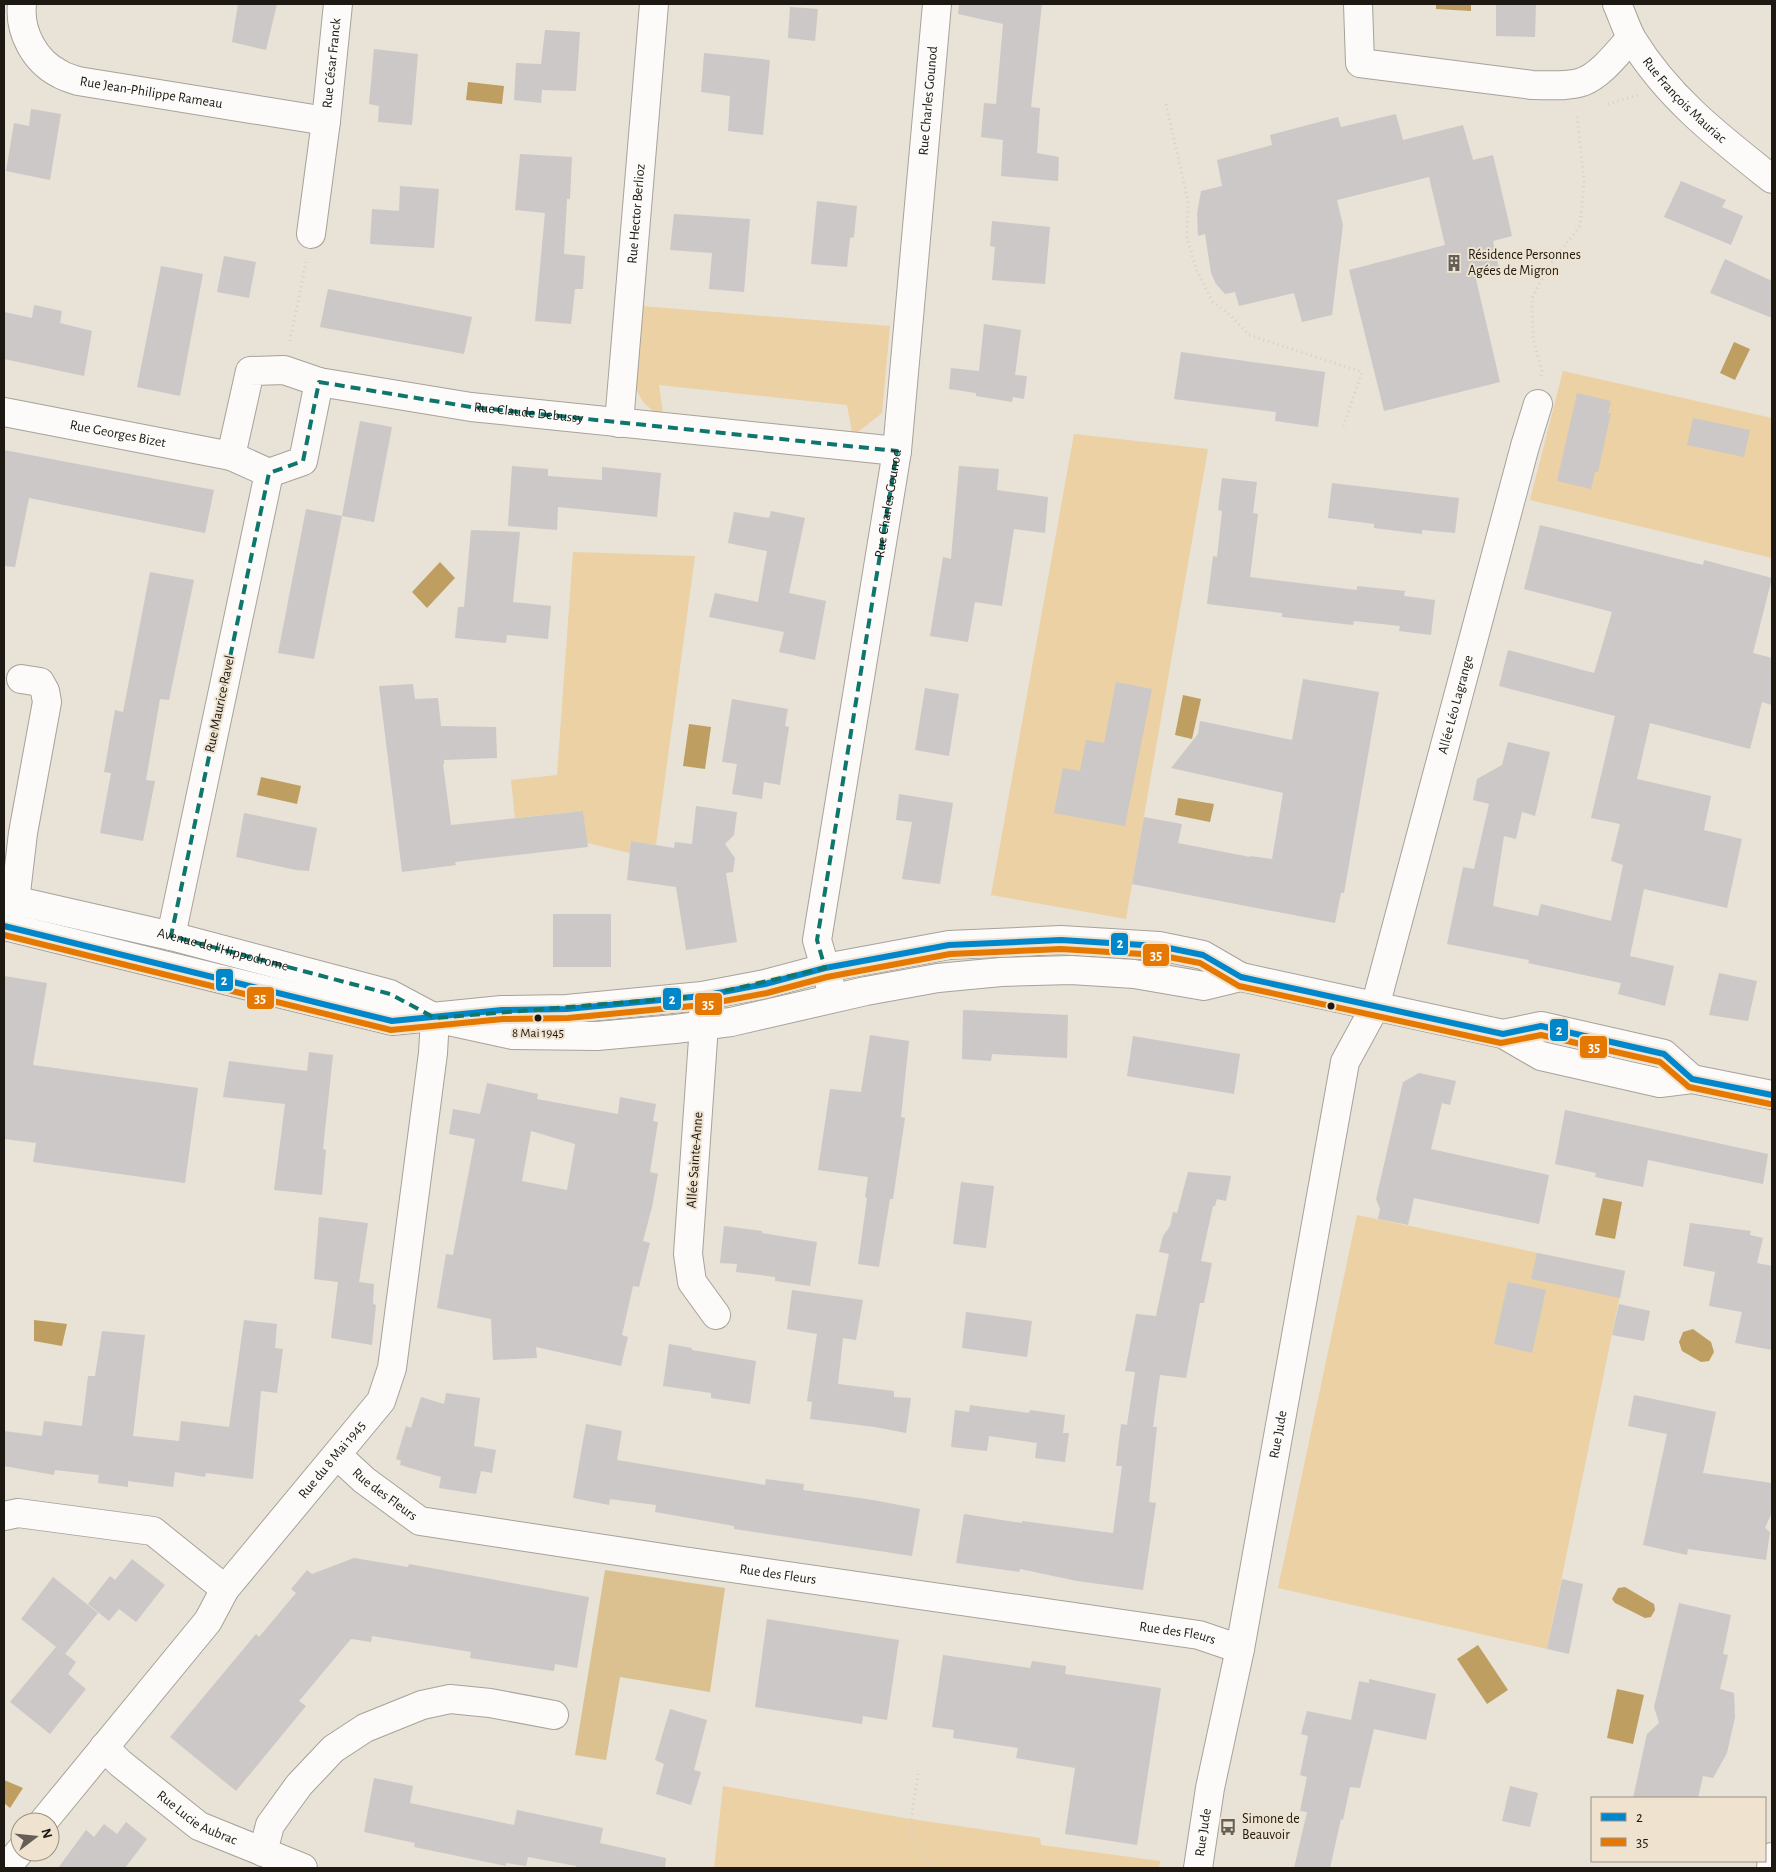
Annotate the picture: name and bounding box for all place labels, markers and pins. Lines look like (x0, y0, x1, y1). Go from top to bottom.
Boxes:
place label: Résidence Personnes Agées de Migron (1468, 248, 1581, 278)
building icon: Résidence Personnes Agées de Migron (1444, 253, 1464, 273)
unlabelled marker (1326, 1001, 1336, 1011)
marker: 8 Mai 1945 (533, 1013, 543, 1023)
place label: 8 Mai 1945 (512, 1027, 564, 1040)
place label: Simone de Beauvoir (1242, 1812, 1300, 1842)
bus stop icon: Simone de Beauvoir (1218, 1817, 1238, 1837)

